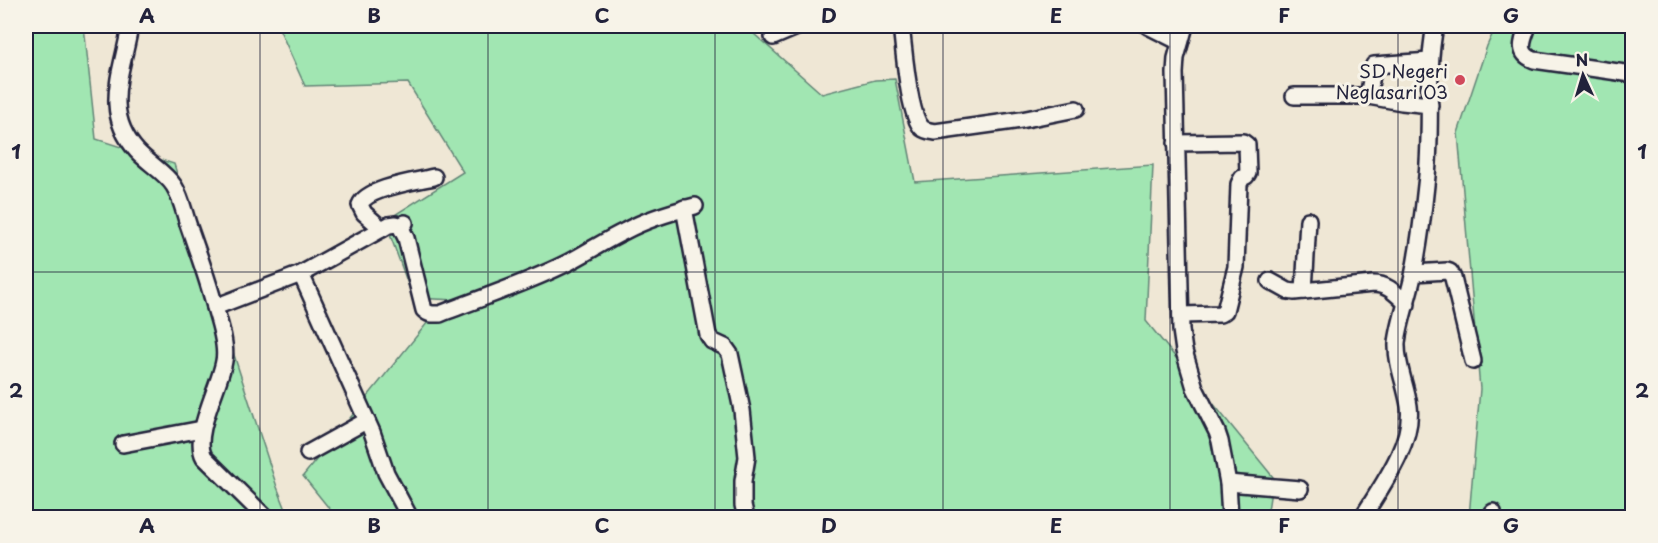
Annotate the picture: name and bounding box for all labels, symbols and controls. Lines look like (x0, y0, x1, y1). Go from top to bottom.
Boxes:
text: A (139, 0, 155, 30)
text: B (367, 0, 381, 30)
text: C (594, 0, 610, 30)
text: D (821, 0, 837, 30)
text: E (1050, 0, 1062, 30)
text: F (1278, 0, 1290, 30)
text: G (1503, 0, 1519, 30)
north arrow (1553, 45, 1613, 105)
text: N (1575, 47, 1589, 71)
place label: SD Negeri Neglasari 03 (1336, 57, 1448, 105)
marker: SD Negeri Neglasari 03 (1453, 73, 1467, 87)
text: 1 (11, 136, 21, 166)
text: 1 (1637, 136, 1647, 166)
text: 2 (9, 375, 23, 405)
text: 2 (1635, 375, 1649, 405)
text: A (139, 510, 155, 540)
text: B (367, 510, 381, 540)
text: C (594, 510, 610, 540)
text: D (821, 510, 837, 540)
text: E (1050, 510, 1062, 540)
text: F (1278, 510, 1290, 540)
text: G (1503, 510, 1519, 540)

